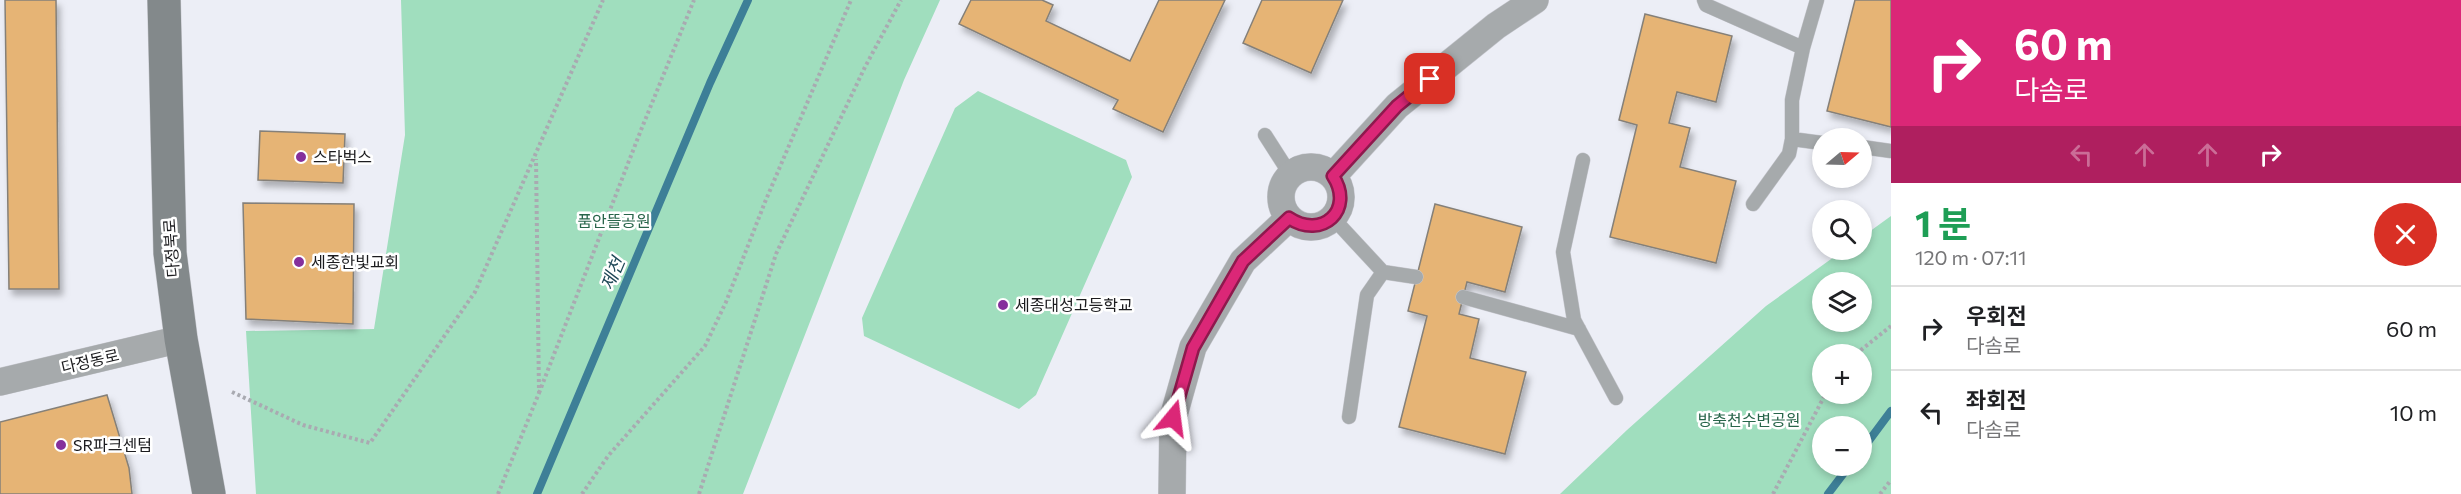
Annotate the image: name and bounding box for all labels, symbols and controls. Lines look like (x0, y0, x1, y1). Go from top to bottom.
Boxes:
text: 60 m (2014, 17, 2113, 69)
icon: right (1915, 24, 1993, 102)
pin (1404, 53, 1455, 104)
icon: arrive (1413, 62, 1446, 95)
text: 다솜로 (2014, 73, 2089, 106)
north arrow (1812, 128, 1872, 188)
map controls (1812, 128, 1872, 476)
icon: left (2065, 138, 2098, 171)
icon: ahead (2128, 138, 2161, 171)
icon: ahead (2191, 138, 2224, 171)
icon: right (2254, 138, 2287, 171)
place label: 스타벅스 (313, 147, 372, 166)
marker: 스타벅스 (294, 150, 308, 164)
button: search (1812, 200, 1872, 260)
text: 1 분 (1915, 200, 1971, 244)
button: close (2374, 203, 2437, 266)
park label: 품안뜰공원 (577, 211, 651, 230)
street label: 다정북로 (159, 218, 182, 278)
text: 120 m · 07:11 (1915, 245, 2027, 269)
place label: 세종한빛교회 (311, 252, 399, 271)
water label: 제천 (595, 252, 630, 293)
marker: 세종한빛교회 (292, 255, 306, 269)
button: layers (1812, 272, 1872, 332)
place label: 세종대성고등학교 (1015, 295, 1133, 314)
marker: 세종대성고등학교 (996, 298, 1010, 312)
text: 우회전 (1966, 302, 2027, 329)
icon: right (1915, 312, 1948, 345)
text: 60 m (2386, 315, 2437, 342)
text: 다솜로 (1966, 333, 2021, 357)
button: + (1812, 344, 1872, 404)
street label: 다정동로 (59, 345, 121, 376)
position arrow (1141, 386, 1205, 450)
text: 좌회전 (1966, 386, 2027, 413)
icon: left (1915, 396, 1948, 429)
text: 10 m (2390, 399, 2437, 426)
park label: 방축천수변공원 (1697, 410, 1801, 429)
button: − (1812, 416, 1872, 476)
text: 다솜로 (1966, 417, 2021, 441)
place label: SR파크센텀 (73, 435, 152, 454)
marker: SR파크센텀 (54, 438, 68, 452)

